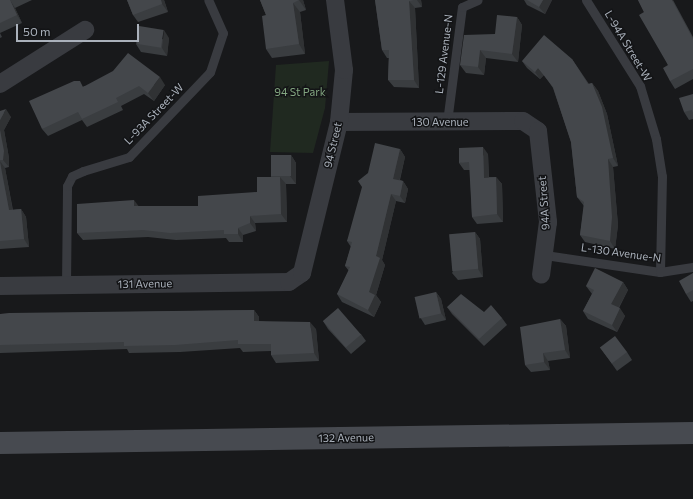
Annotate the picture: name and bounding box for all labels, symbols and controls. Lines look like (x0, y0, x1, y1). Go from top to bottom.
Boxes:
street label: L-94A Street-W (602, 8, 654, 84)
street label: L-129 Avenue-N (433, 13, 455, 95)
scale bar (18, 16, 141, 42)
text: 50 m (23, 24, 51, 38)
street label: L-93A Street-W (122, 81, 186, 147)
park label: 94 St Park (274, 85, 326, 99)
street label: 130 Avenue (412, 115, 468, 129)
street label: 94 Street (321, 121, 345, 169)
street label: 94A Street (536, 176, 552, 230)
street label: L-130 Avenue-N (580, 241, 662, 265)
street label: 131 Avenue (118, 277, 172, 291)
street label: 132 Avenue (318, 431, 374, 445)

